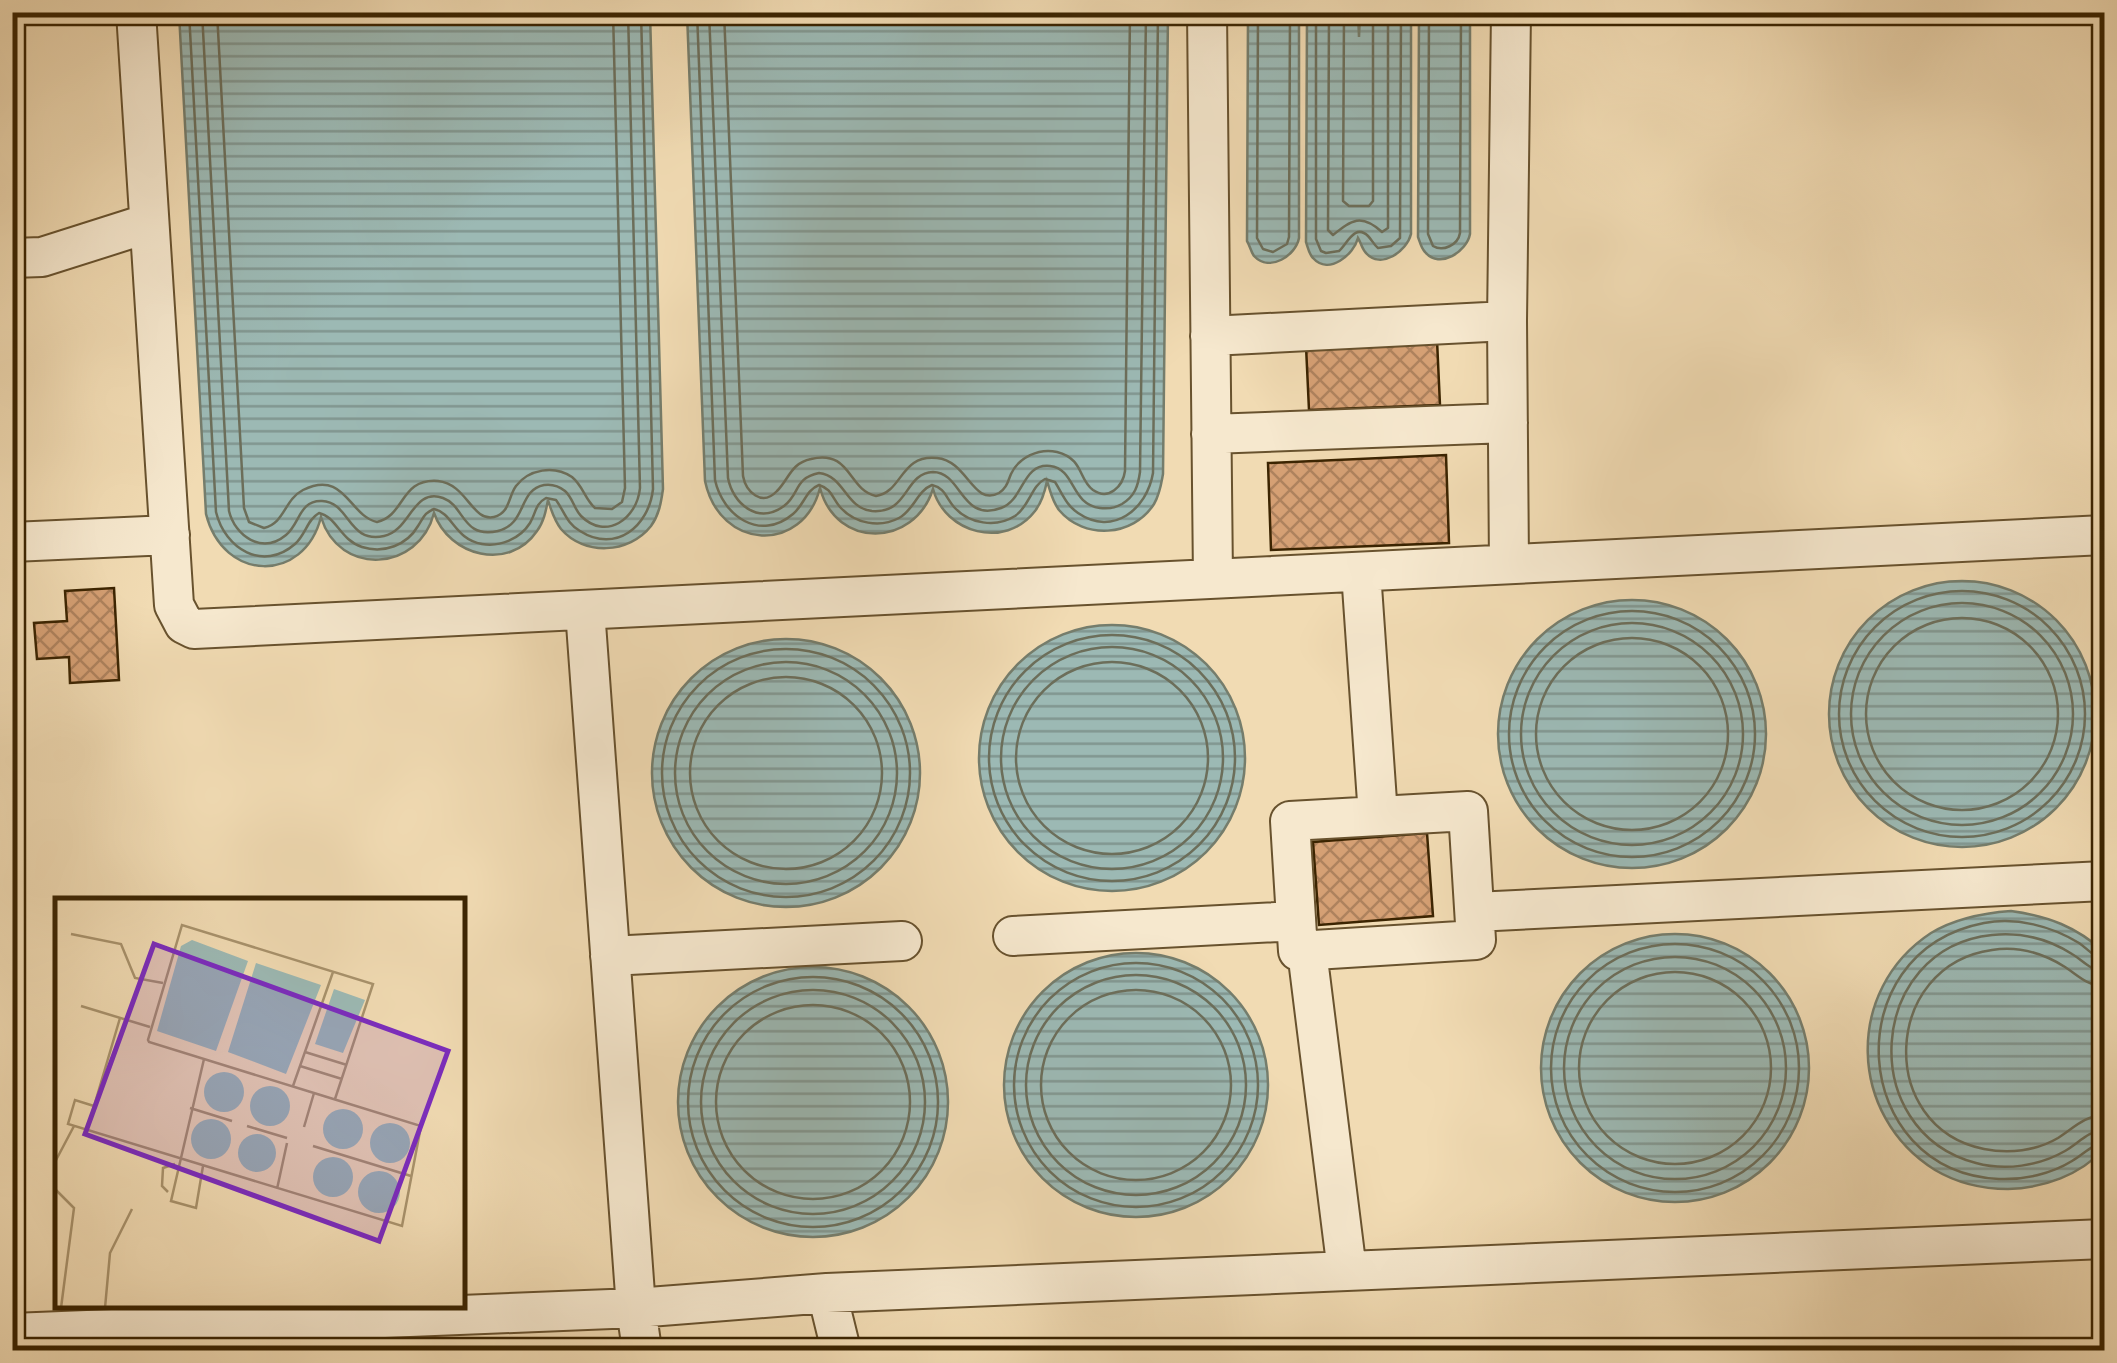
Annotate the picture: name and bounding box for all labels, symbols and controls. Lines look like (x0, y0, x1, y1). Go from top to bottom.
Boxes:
inset map (55, 898, 465, 1308)

